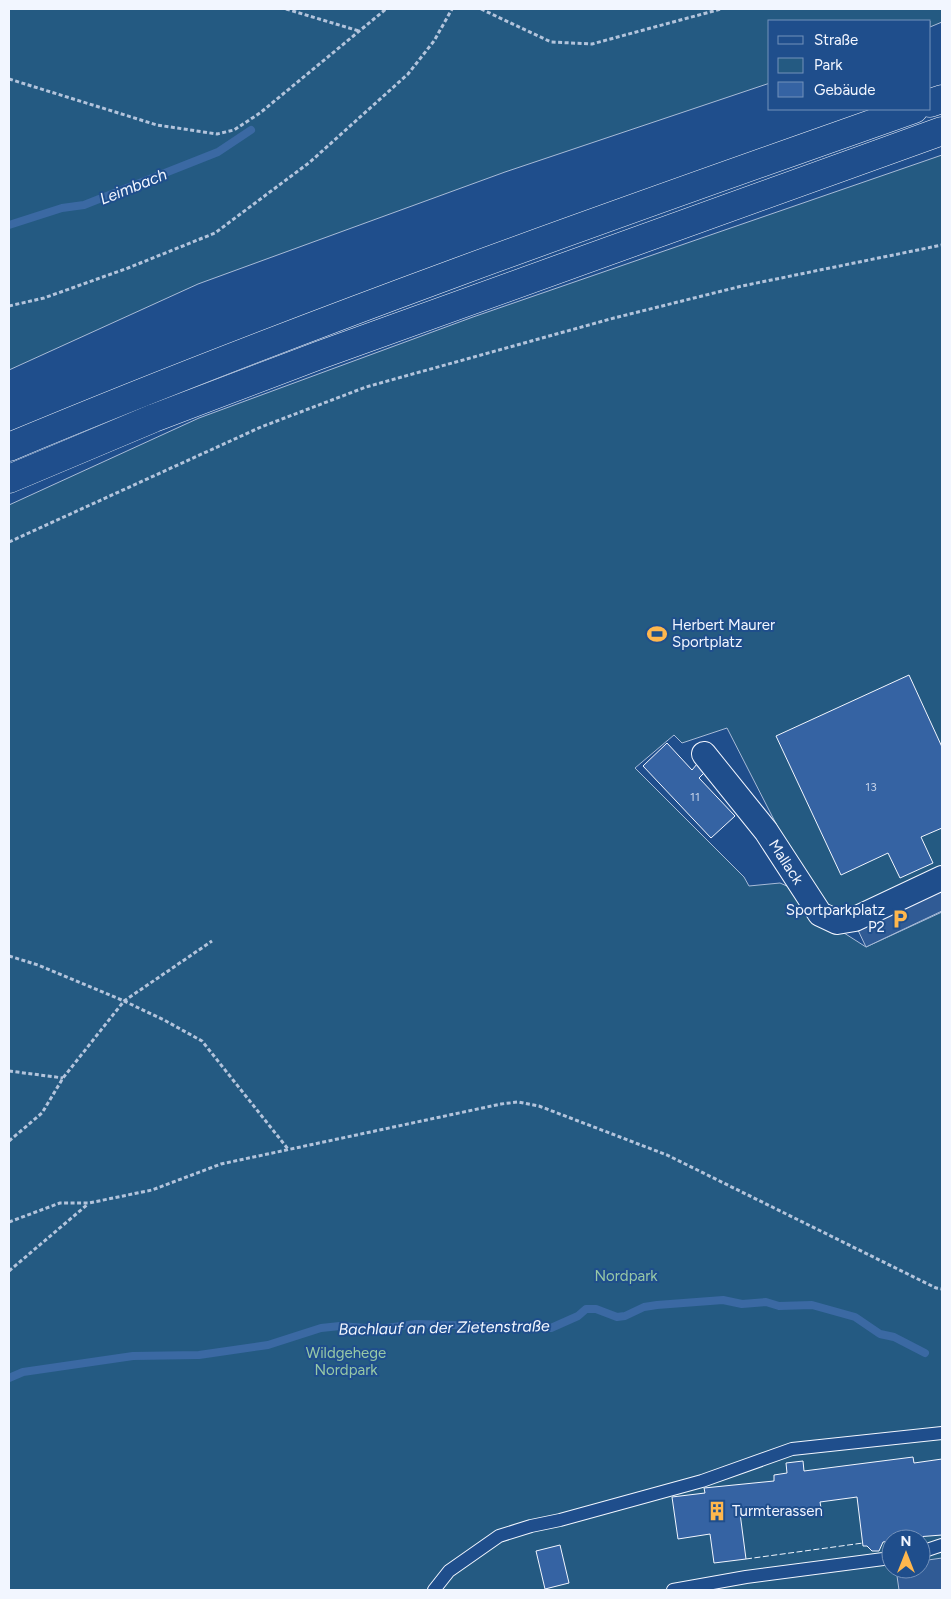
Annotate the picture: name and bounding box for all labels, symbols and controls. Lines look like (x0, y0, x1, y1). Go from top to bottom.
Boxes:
legend (768, 20, 931, 110)
text: Straße (814, 31, 858, 49)
text: Park (814, 56, 843, 74)
text: Gebäude (814, 81, 875, 99)
water label: Leimbach (97, 164, 170, 209)
place label: Herbert Maurer Sportplatz (672, 616, 775, 651)
sports icon: Herbert Maurer Sportplatz (646, 623, 668, 645)
house number: 13 (865, 780, 877, 794)
house number: 11 (690, 790, 700, 804)
street label: Mallack (765, 836, 808, 888)
place label: Sportparkplatz P2 (786, 901, 885, 936)
parking icon: Sportparkplatz P2 (889, 908, 911, 930)
park label: Nordpark (594, 1267, 658, 1285)
water label: Bachlauf an der Zietenstraße (338, 1316, 550, 1339)
park label: Wildgehege Nordpark (306, 1344, 386, 1379)
building icon: Turmterassen (706, 1500, 728, 1522)
place label: Turmterassen (732, 1502, 823, 1520)
north arrow (881, 1529, 931, 1579)
text: N (901, 1533, 911, 1550)

